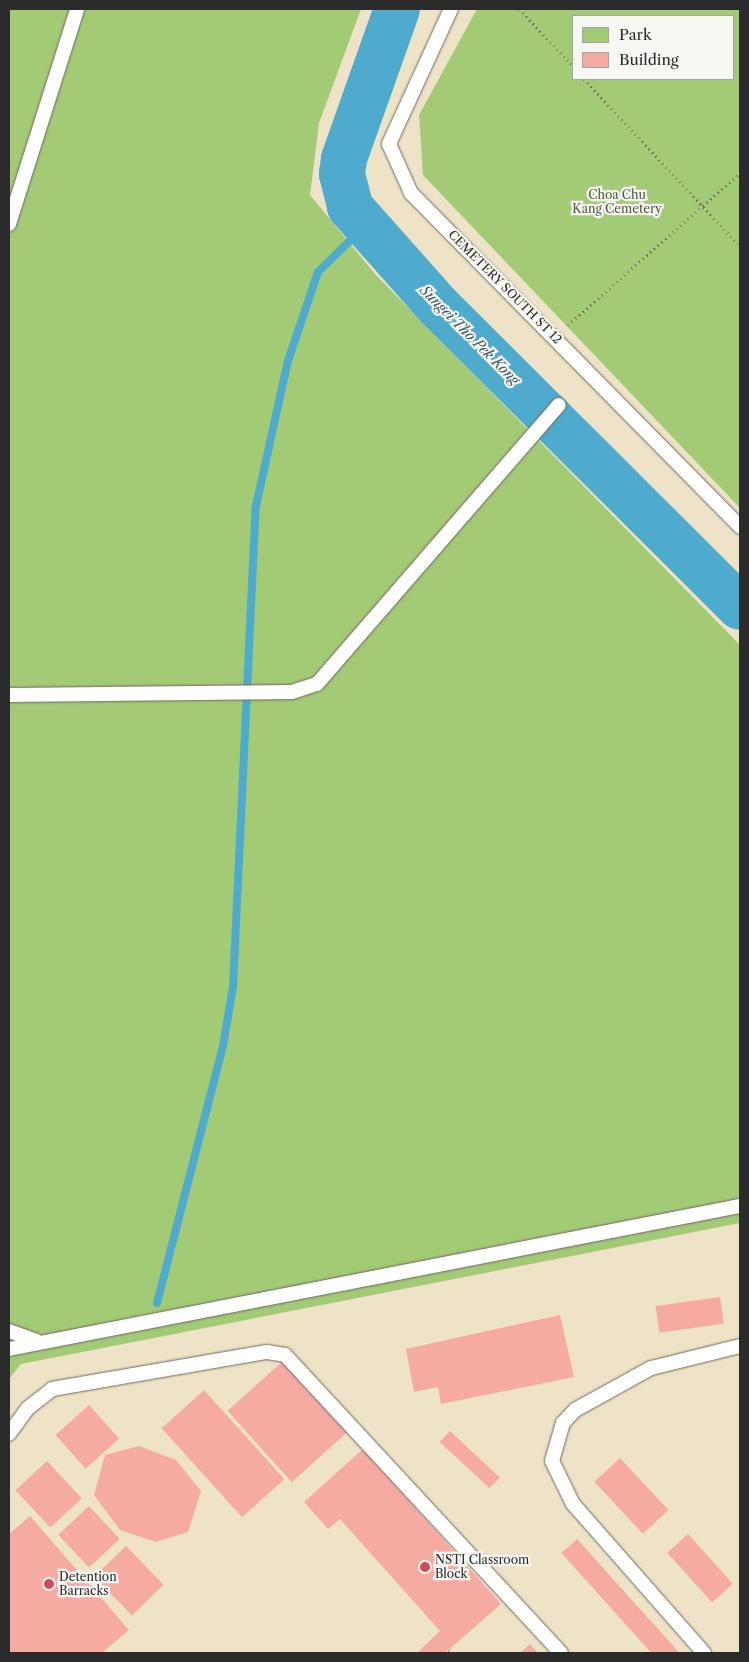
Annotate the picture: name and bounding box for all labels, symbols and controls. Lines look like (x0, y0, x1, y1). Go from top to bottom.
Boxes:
legend (572, 15, 734, 80)
text: Park (619, 25, 652, 44)
text: Building (619, 50, 679, 69)
park label: Choa Chu Kang Cemetery (572, 188, 662, 216)
street label: CEMETERY SOUTH ST 12 (445, 227, 565, 347)
water label: Sungei Tho Pek Kong (417, 282, 523, 388)
place label: NSTI Classroom Block (435, 1553, 529, 1581)
marker: NSTI Classroom Block (419, 1561, 431, 1573)
place label: Detention Barracks (59, 1570, 117, 1598)
marker: Detention Barracks (43, 1578, 55, 1590)

